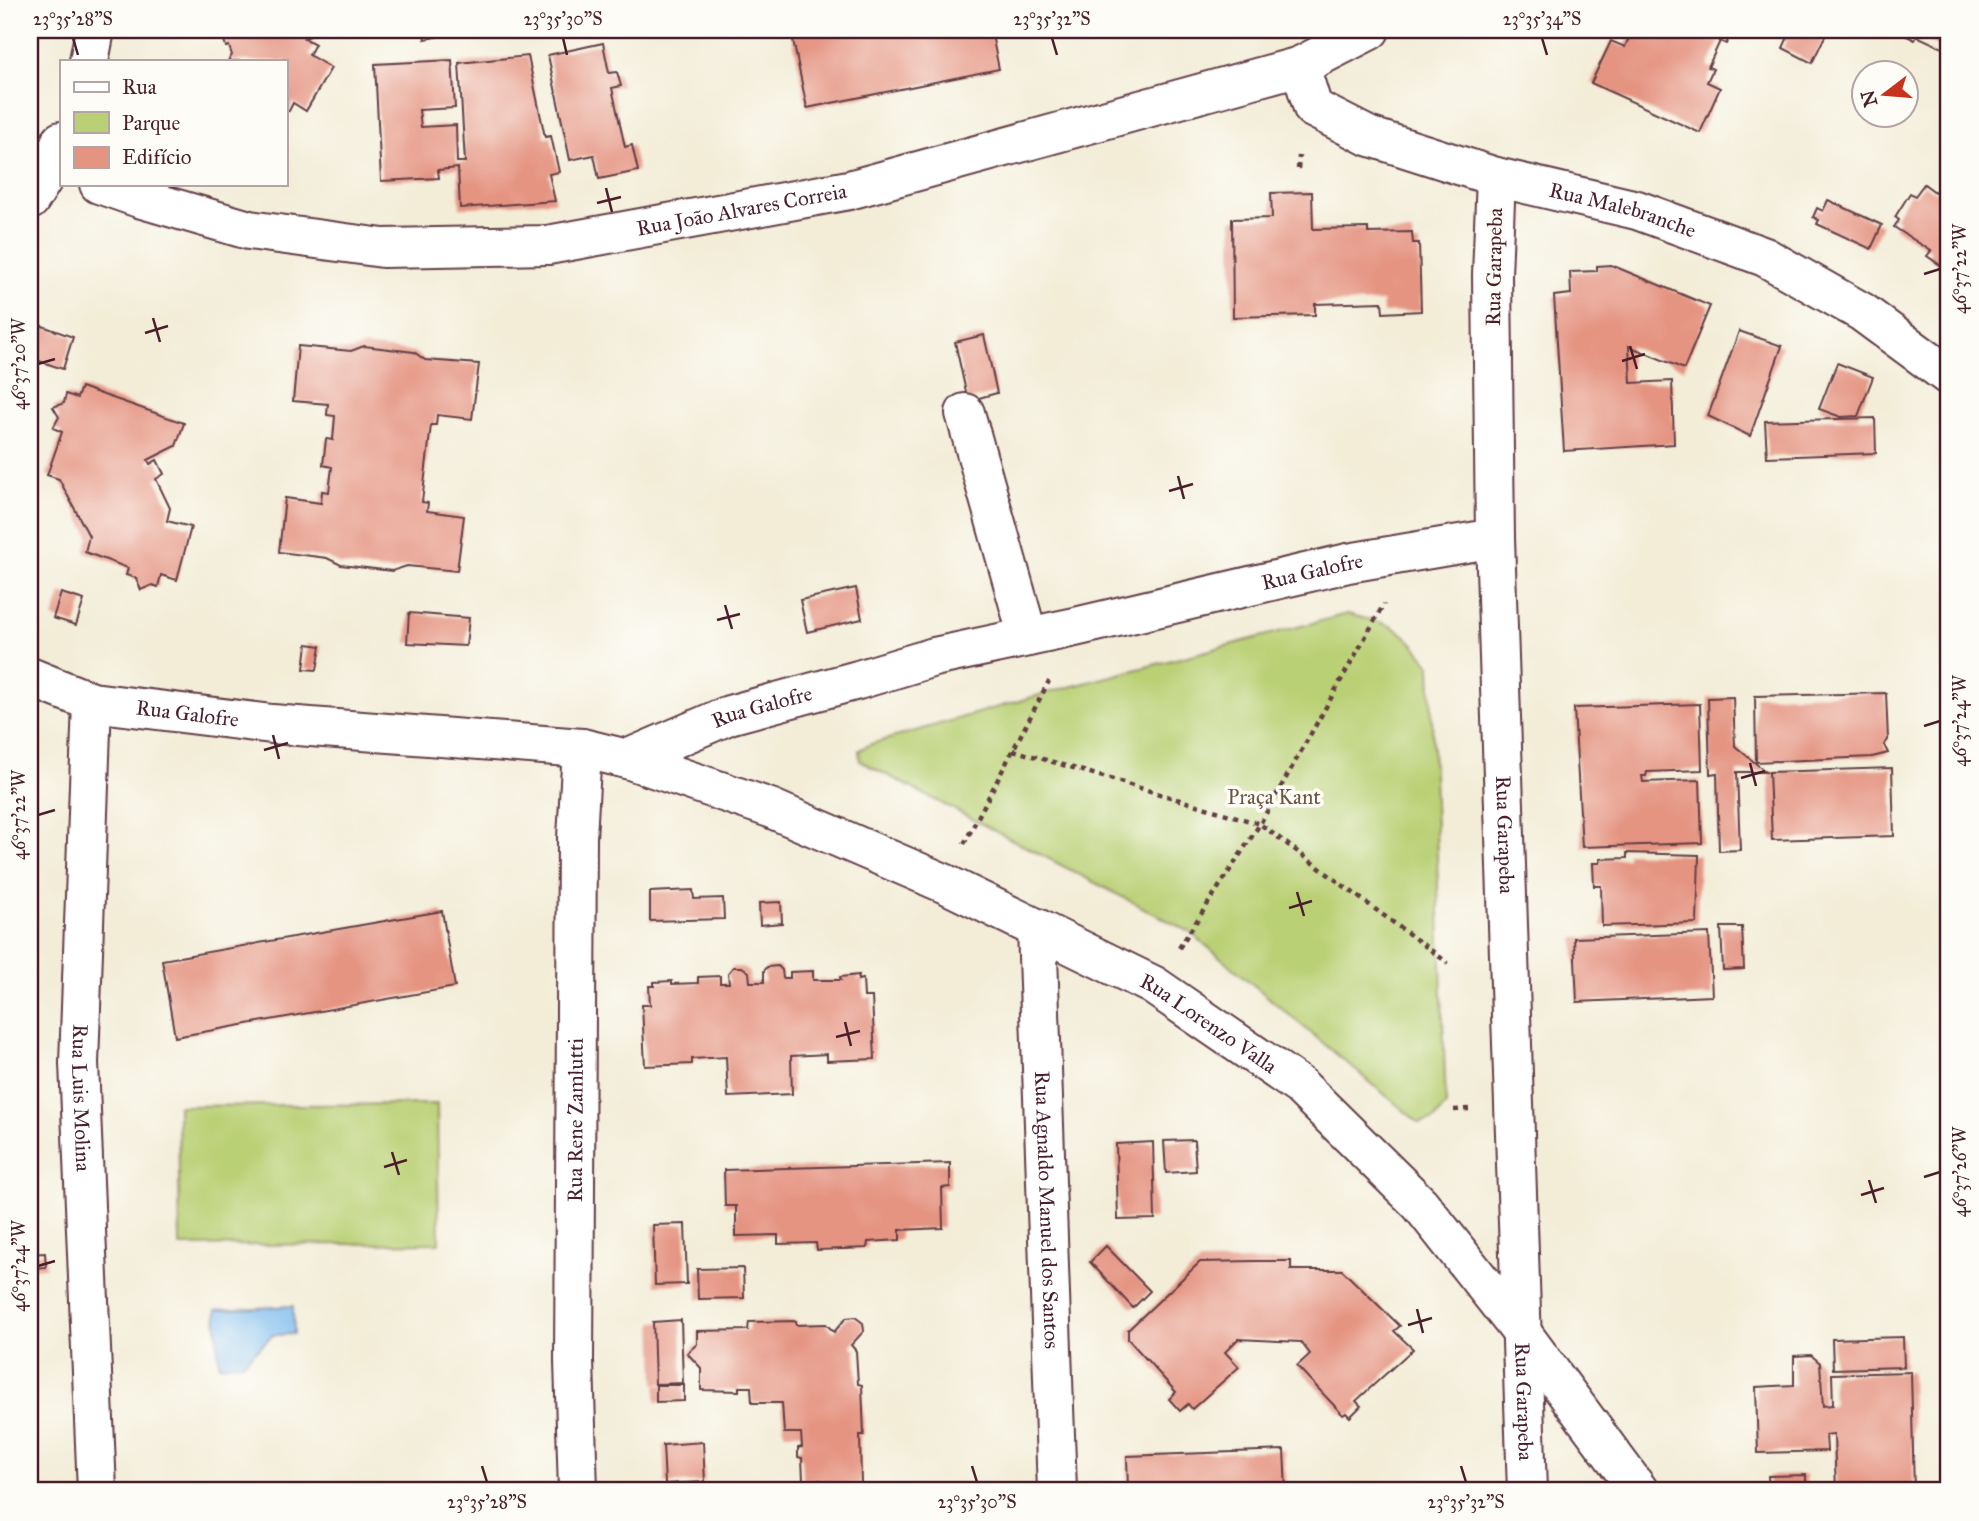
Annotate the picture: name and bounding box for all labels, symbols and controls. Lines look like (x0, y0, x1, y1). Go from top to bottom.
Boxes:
text: 23°35'28"S (33, 8, 113, 30)
text: 23°35'30"S (523, 8, 603, 30)
text: 23°35'32"S (1013, 8, 1091, 30)
text: 23°35'34"S (1503, 8, 1581, 30)
legend (60, 60, 287, 186)
north arrow (1850, 60, 1920, 130)
text: Rua (122, 74, 157, 100)
text: N (1856, 88, 1882, 109)
text: Parque (122, 110, 181, 136)
text: Edifício (122, 144, 192, 170)
street label: Rua Malebranche (1547, 177, 1700, 244)
street label: Rua João Alvares Correia (634, 178, 849, 242)
street label: Rua Garapeba (1480, 207, 1508, 326)
text: 46°37'22"W (1949, 223, 1971, 314)
text: 46°37'20"W (8, 317, 30, 410)
street label: Rua Galofre (1259, 548, 1365, 596)
text: 46°37'24"W (1949, 674, 1971, 767)
street label: Rua Galofre (708, 680, 815, 734)
street label: Rua Galofre (135, 694, 241, 733)
text: 46°37'22"W (8, 769, 30, 860)
street label: Rua Garapeba (1490, 775, 1520, 895)
park label: Praça Kant (1227, 784, 1321, 810)
street label: Rua Lorenzo Valla (1136, 968, 1282, 1079)
street label: Rua Luis Molina (66, 1023, 97, 1172)
street label: Rua Rene Zamlutti (562, 1038, 589, 1202)
street label: Rua Agnaldo Manuel dos Santos (1029, 1070, 1065, 1349)
text: 46°37'26"W (1949, 1126, 1971, 1217)
text: 46°37'24"W (8, 1219, 30, 1312)
street label: Rua Garapeba (1509, 1342, 1539, 1461)
text: 23°35'28"S (447, 1491, 527, 1513)
text: 23°35'30"S (937, 1491, 1017, 1513)
text: 23°35'32"S (1427, 1491, 1505, 1513)

